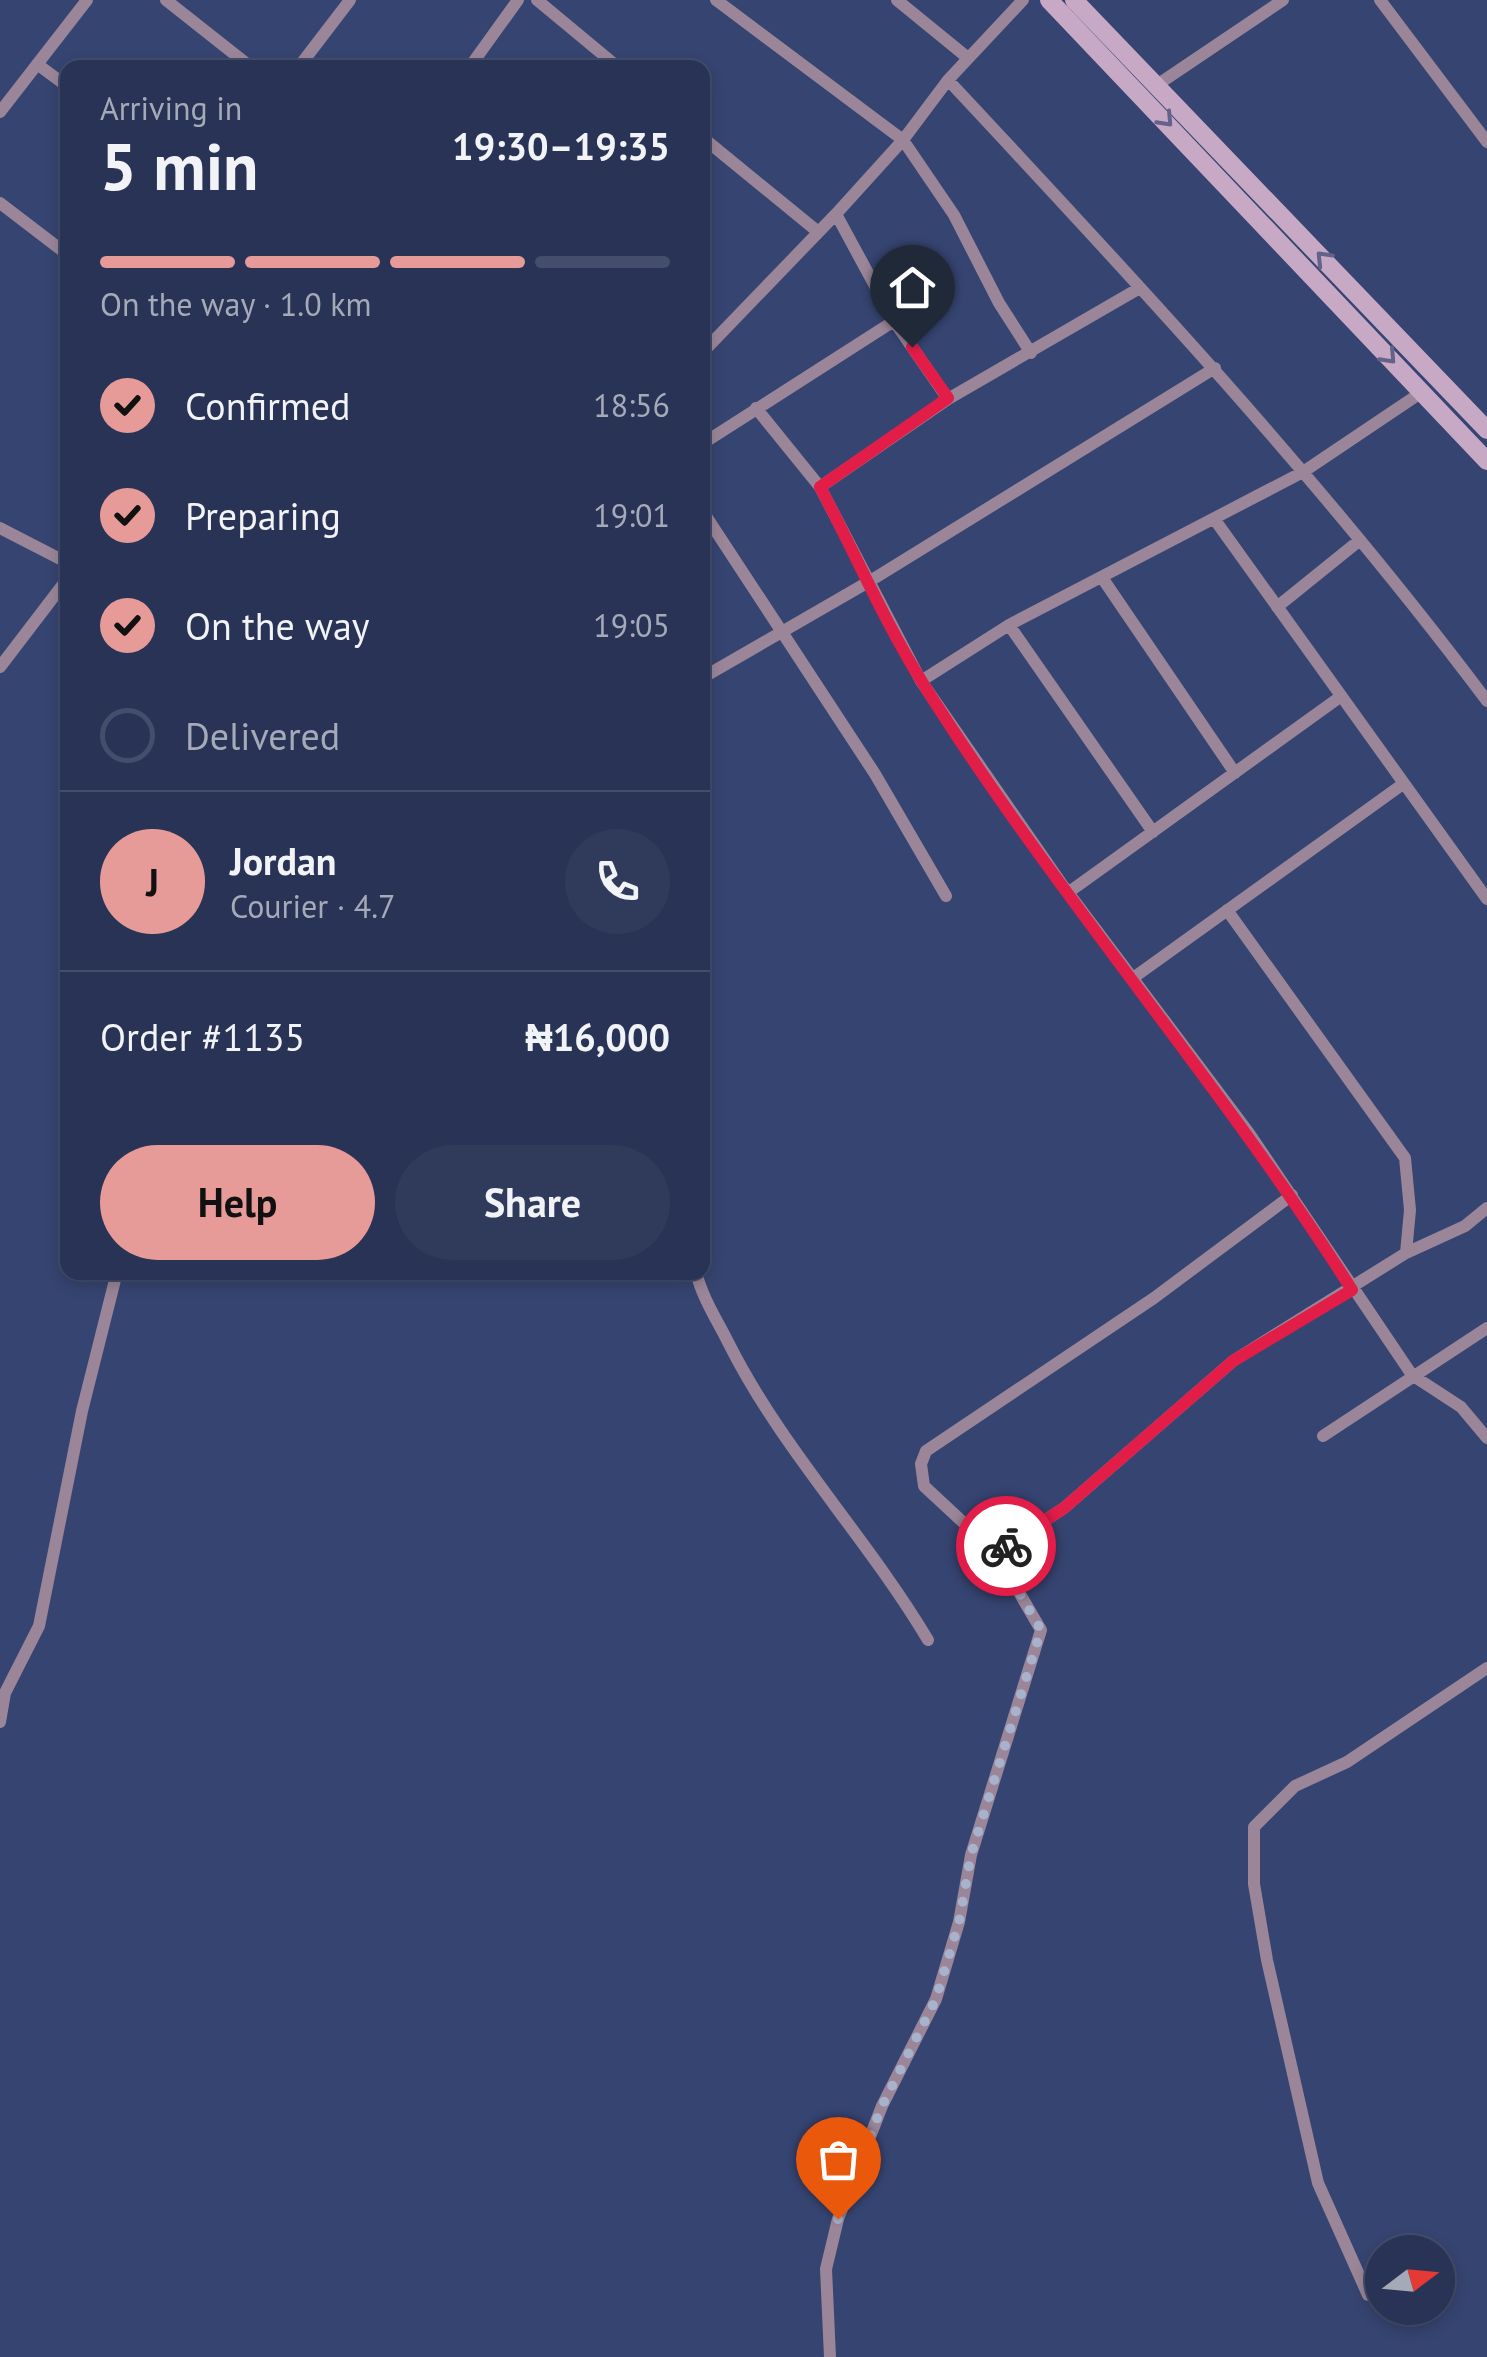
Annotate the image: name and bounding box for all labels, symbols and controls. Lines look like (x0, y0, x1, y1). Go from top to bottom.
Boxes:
text: Arriving in (100, 87, 242, 129)
one-way arrow (1154, 108, 1172, 127)
text: 19:30–19:35 (452, 121, 670, 170)
text: 5 min (100, 124, 259, 208)
pin (870, 245, 955, 348)
one-way arrow (1316, 252, 1334, 270)
icon: home (885, 260, 940, 315)
text: On the way · 1.0 km (100, 283, 371, 325)
one-way arrow (1377, 345, 1395, 364)
icon: check (100, 378, 155, 433)
text: Confirmed (185, 381, 351, 430)
text: 18:56 (593, 384, 670, 426)
icon: check (100, 488, 155, 543)
text: Preparing (185, 491, 341, 540)
text: 19:01 (593, 494, 670, 536)
icon: check (100, 598, 155, 653)
text: On the way (185, 601, 370, 650)
text: 19:05 (593, 604, 670, 646)
text: Delivered (185, 711, 340, 760)
button: phone (565, 829, 670, 934)
text: Jordan (230, 836, 336, 885)
text: J (146, 857, 159, 906)
text: Courier · 4.7 (230, 885, 396, 927)
text: Order #1135 (100, 1012, 305, 1061)
text: ₦16,000 (525, 1012, 670, 1061)
button: Help (100, 1145, 375, 1260)
button: Share (395, 1145, 670, 1260)
courier (956, 1496, 1056, 1596)
icon: bike (979, 1519, 1034, 1574)
pin (796, 2117, 881, 2220)
icon: bag (811, 2132, 866, 2187)
north arrow (1365, 2235, 1455, 2325)
map controls (1365, 2235, 1455, 2325)

